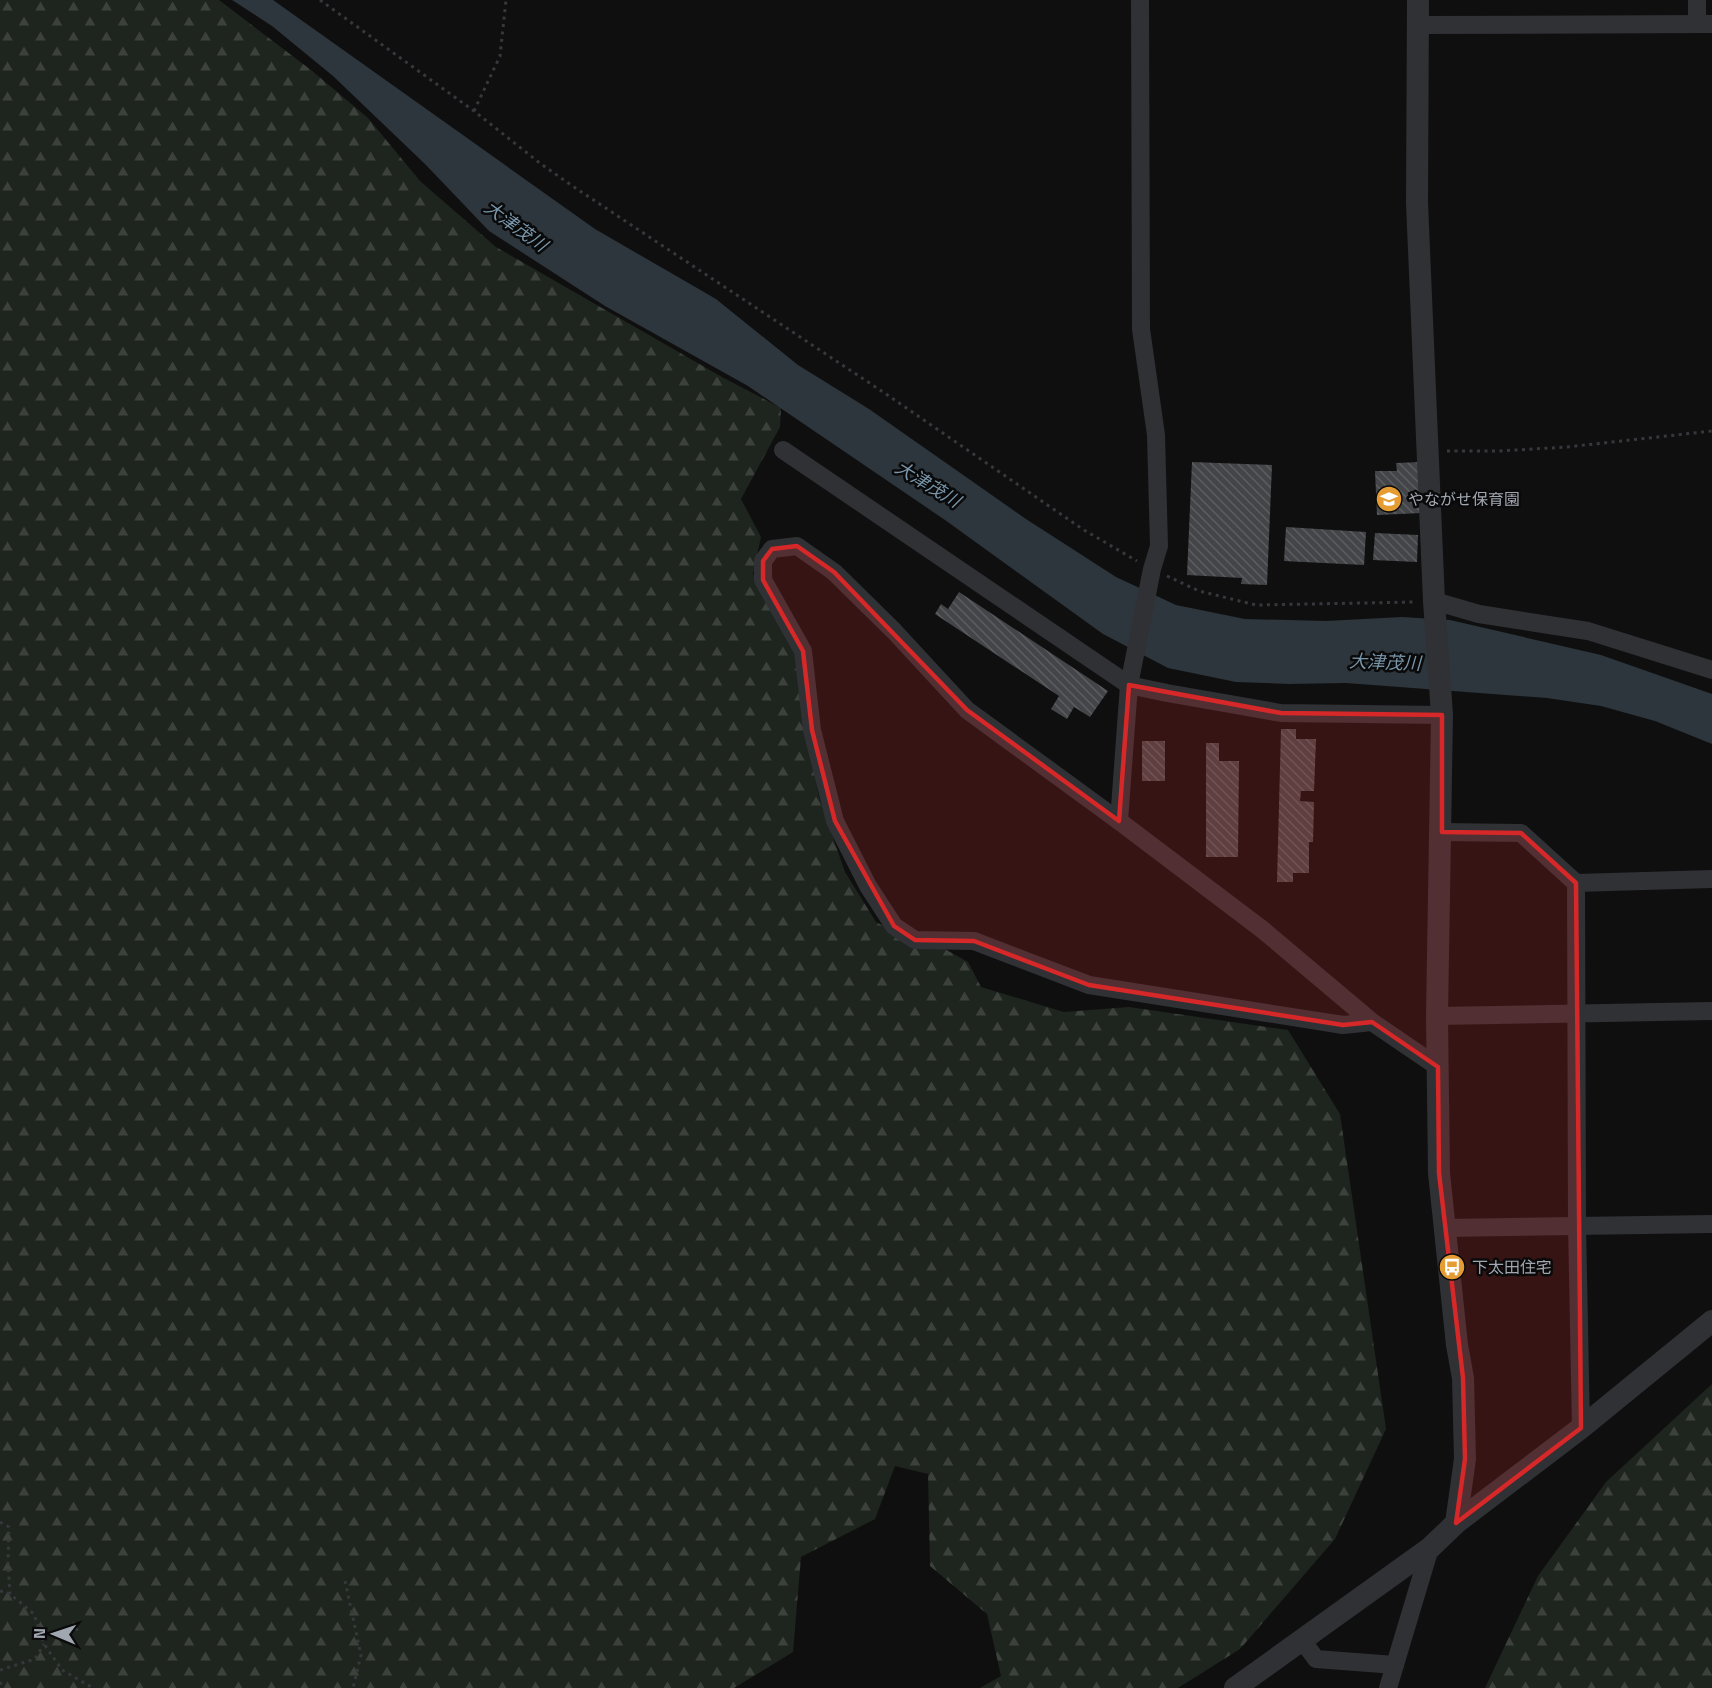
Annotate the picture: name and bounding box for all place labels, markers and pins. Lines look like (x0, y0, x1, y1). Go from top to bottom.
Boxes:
school or university icon: やながせ保育園 (1374, 484, 1404, 514)
place label: やながせ保育園 (1408, 487, 1520, 511)
bus stop icon: 下太田住宅 (1437, 1252, 1467, 1282)
place label: 下太田住宅 (1472, 1255, 1552, 1279)

